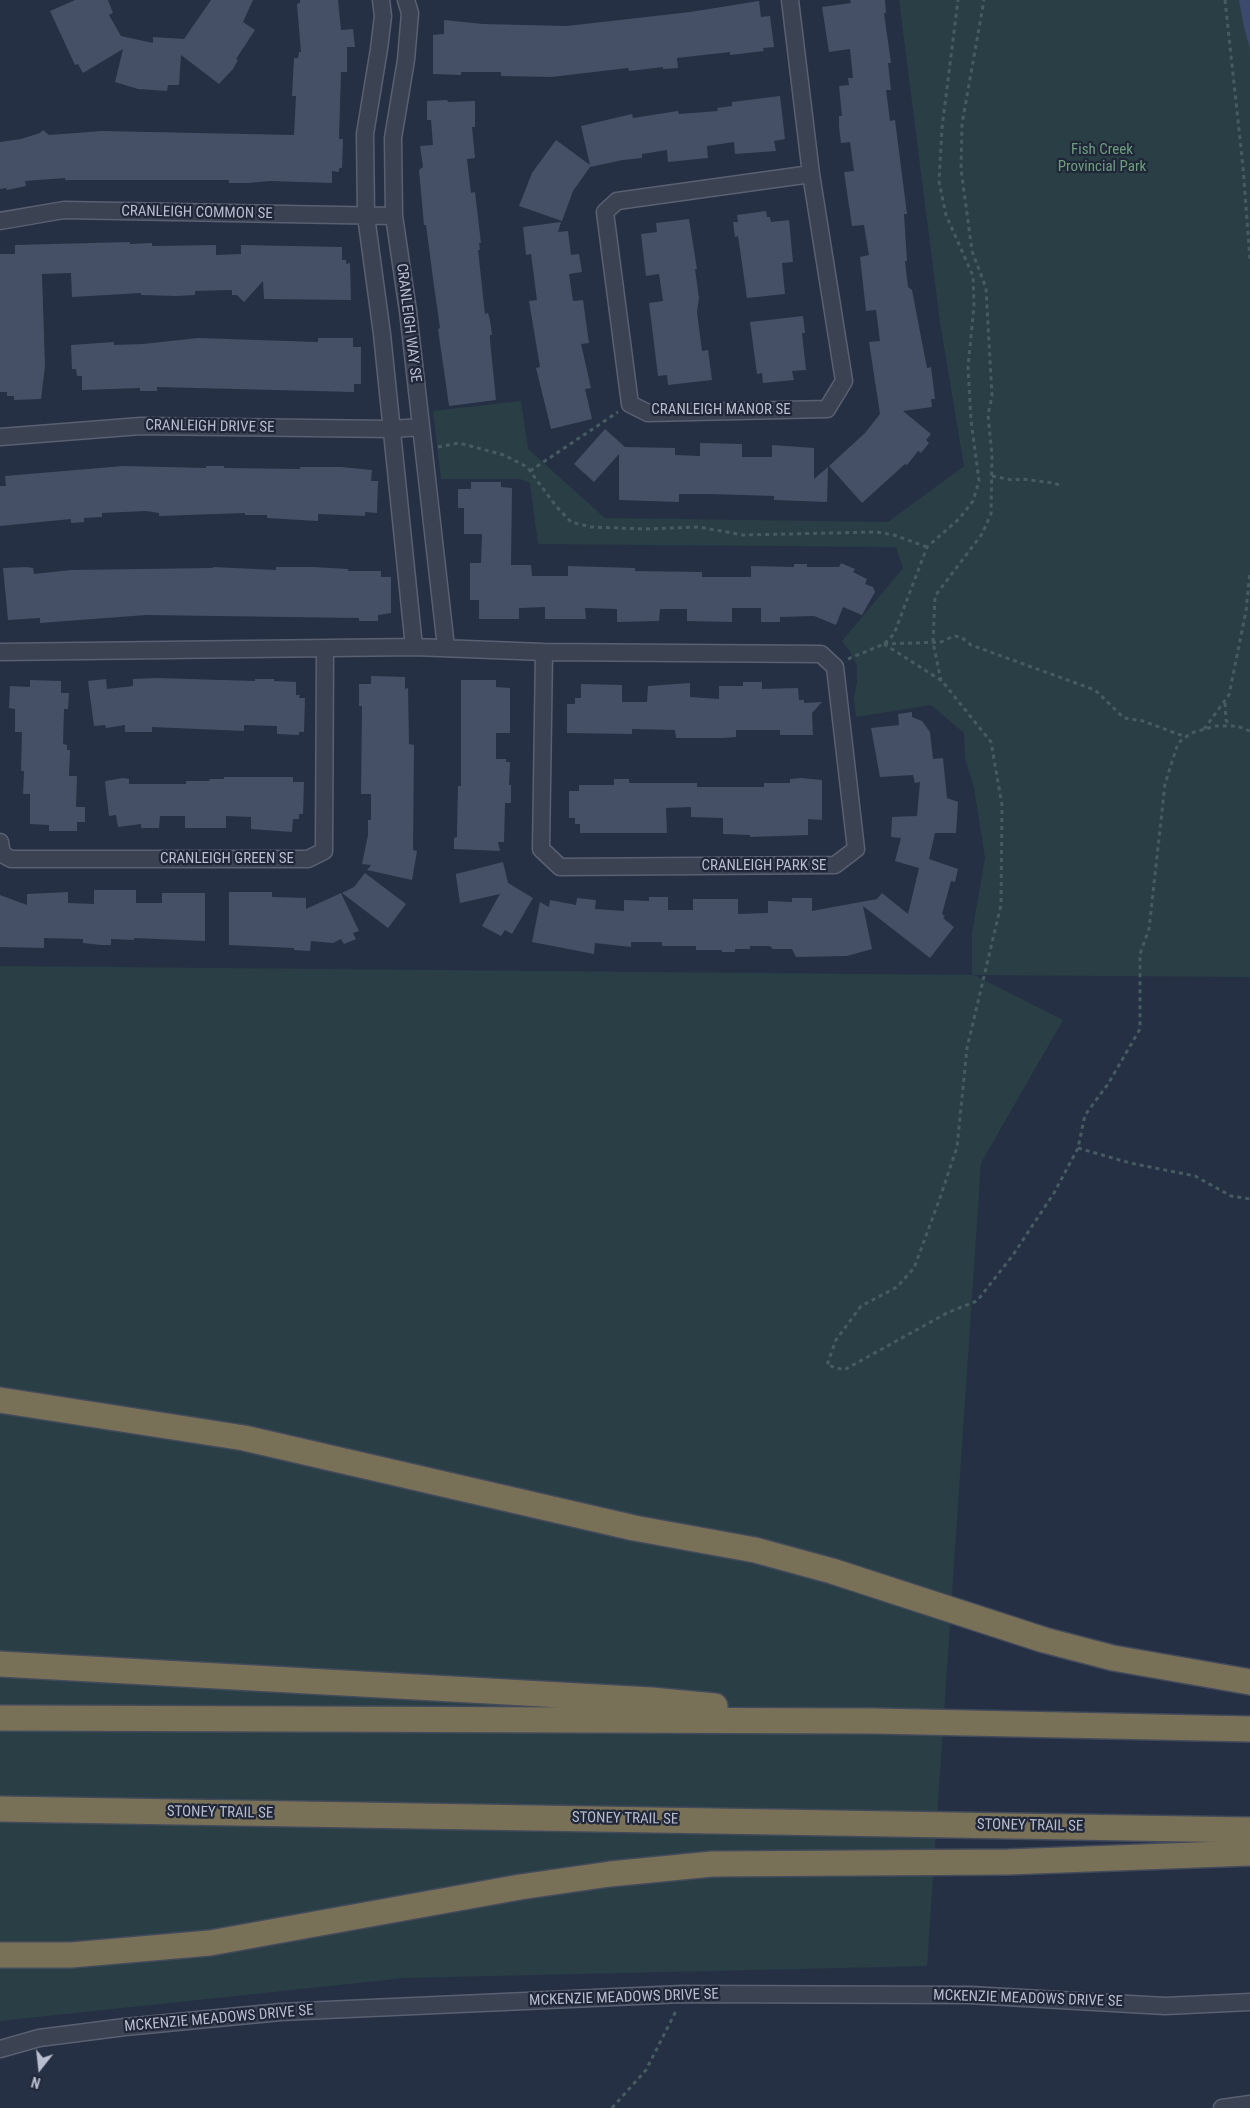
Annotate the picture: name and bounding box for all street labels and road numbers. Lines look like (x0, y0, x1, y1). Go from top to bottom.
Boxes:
street label: CRANLEIGH COMMON SE (121, 203, 273, 223)
street label: CRANLEIGH WAY SE (392, 262, 424, 384)
street label: CRANLEIGH MANOR SE (651, 401, 791, 419)
street label: CRANLEIGH DRIVE SE (145, 417, 275, 437)
street label: CRANLEIGH GREEN SE (160, 850, 294, 868)
street label: CRANLEIGH PARK SE (701, 857, 827, 875)
street label: STONEY TRAIL SE (167, 1803, 273, 1823)
street label: STONEY TRAIL SE (572, 1809, 678, 1829)
street label: STONEY TRAIL SE (977, 1816, 1083, 1836)
street label: MCKENZIE MEADOWS DRIVE SE (529, 1986, 719, 2010)
street label: MCKENZIE MEADOWS DRIVE SE (933, 1987, 1123, 2011)
street label: MCKENZIE MEADOWS DRIVE SE (124, 2002, 314, 2036)

